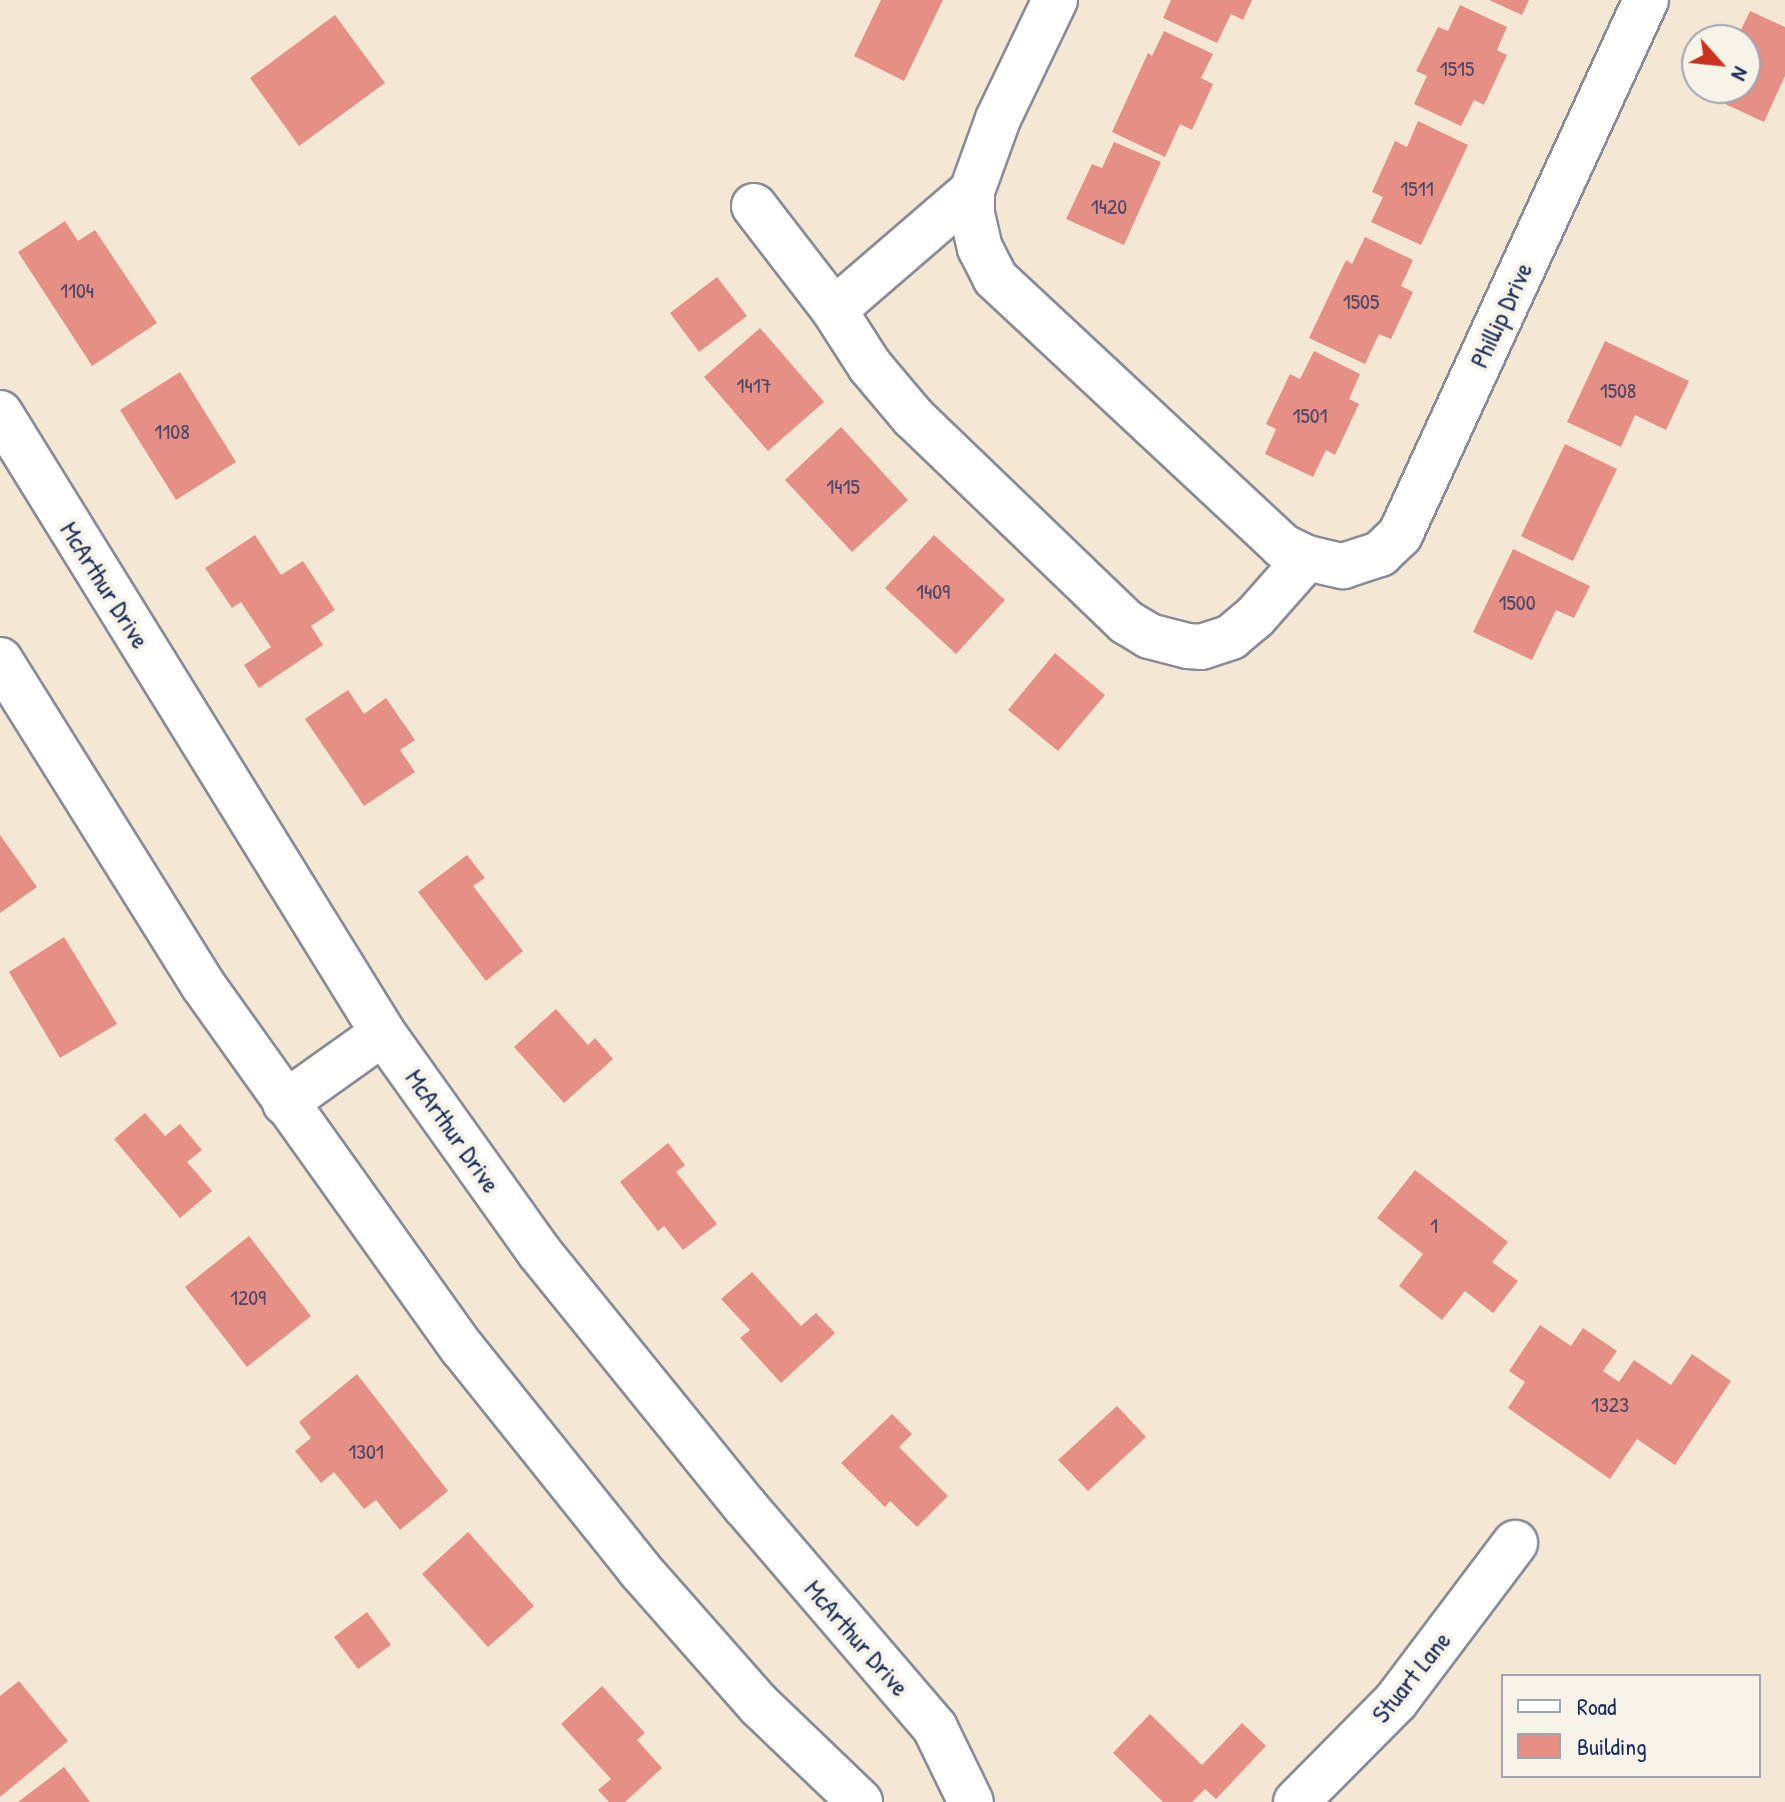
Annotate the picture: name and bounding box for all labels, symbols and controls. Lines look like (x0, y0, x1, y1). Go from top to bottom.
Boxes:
north arrow (1681, 24, 1761, 104)
house number: 1515 (1440, 56, 1474, 82)
text: N (1725, 62, 1757, 86)
house number: 1511 (1400, 176, 1434, 202)
house number: 1420 (1091, 194, 1127, 220)
street label: Phillip Drive (1463, 258, 1539, 372)
house number: 1104 (60, 278, 94, 304)
house number: 1505 (1343, 289, 1379, 315)
house number: 1417 (736, 373, 772, 399)
house number: 1508 (1600, 378, 1636, 404)
house number: 1501 (1292, 403, 1328, 429)
house number: 1108 (154, 419, 190, 445)
house number: 1415 (826, 474, 860, 500)
street label: McArthur Drive (54, 516, 156, 654)
house number: 1409 (916, 579, 950, 605)
house number: 1500 (1498, 590, 1536, 616)
street label: McArthur Drive (399, 1063, 507, 1199)
house number: 1 (1430, 1213, 1438, 1239)
house number: 1209 (230, 1285, 266, 1311)
house number: 1323 (1591, 1392, 1629, 1418)
house number: 1301 (348, 1439, 384, 1465)
street label: McArthur Drive (798, 1574, 916, 1702)
street label: Stuart Lane (1365, 1625, 1457, 1729)
legend (1501, 1674, 1761, 1778)
text: Road (1577, 1690, 1616, 1722)
text: Building (1577, 1730, 1647, 1762)

